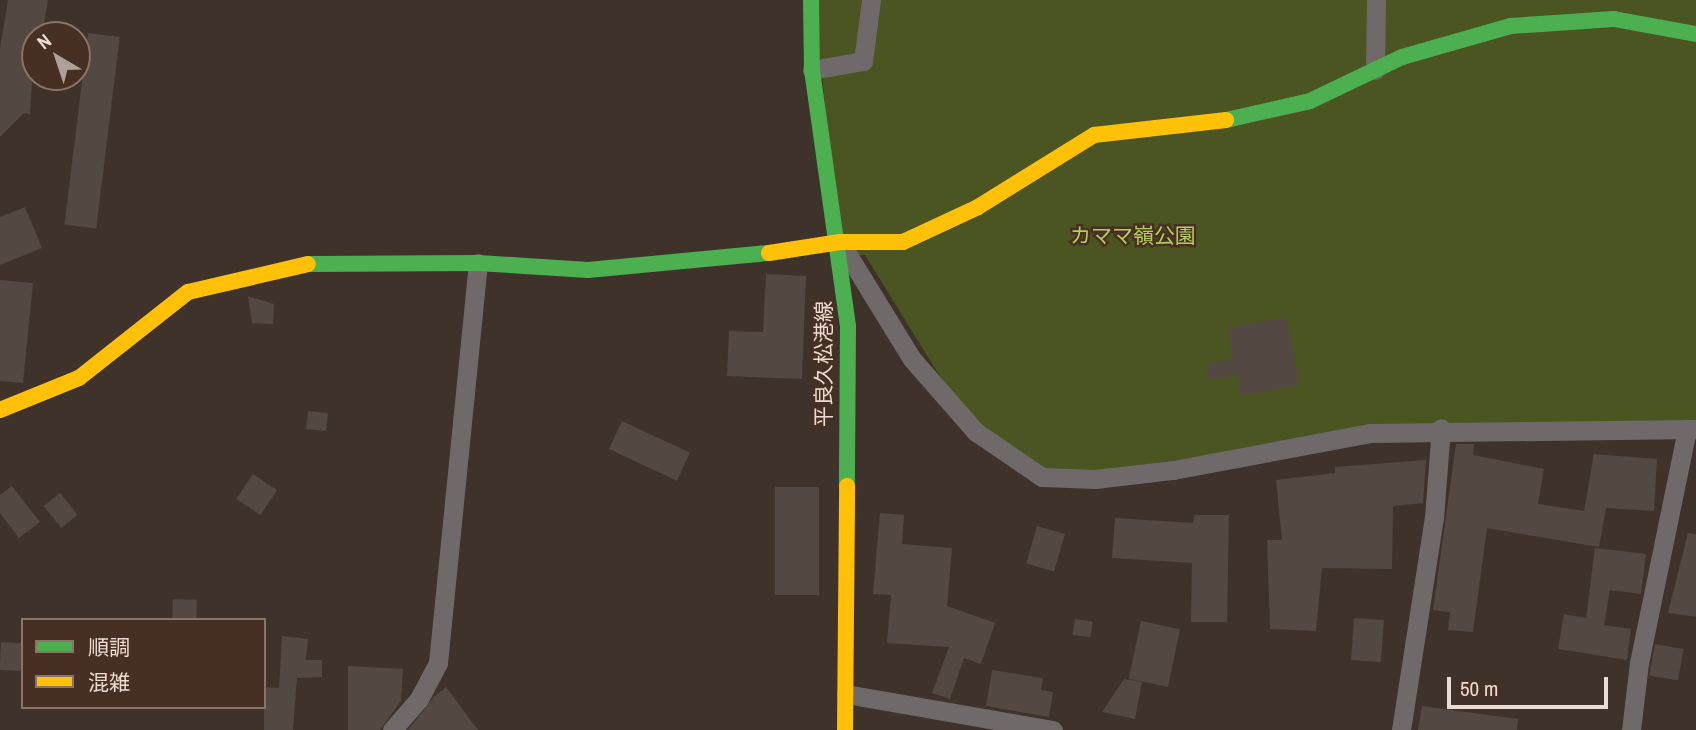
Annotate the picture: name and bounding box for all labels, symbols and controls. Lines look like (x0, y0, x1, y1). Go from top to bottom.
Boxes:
north arrow (21, 21, 91, 91)
text: N (31, 28, 57, 55)
park label: カママ嶺公園 (1070, 223, 1196, 249)
street label: 平良久松港線 (811, 301, 837, 427)
legend (21, 618, 266, 709)
text: 順調 (88, 633, 130, 662)
scale bar (1451, 664, 1612, 708)
text: 混雑 (88, 668, 130, 697)
text: 50 m (1460, 674, 1498, 703)

